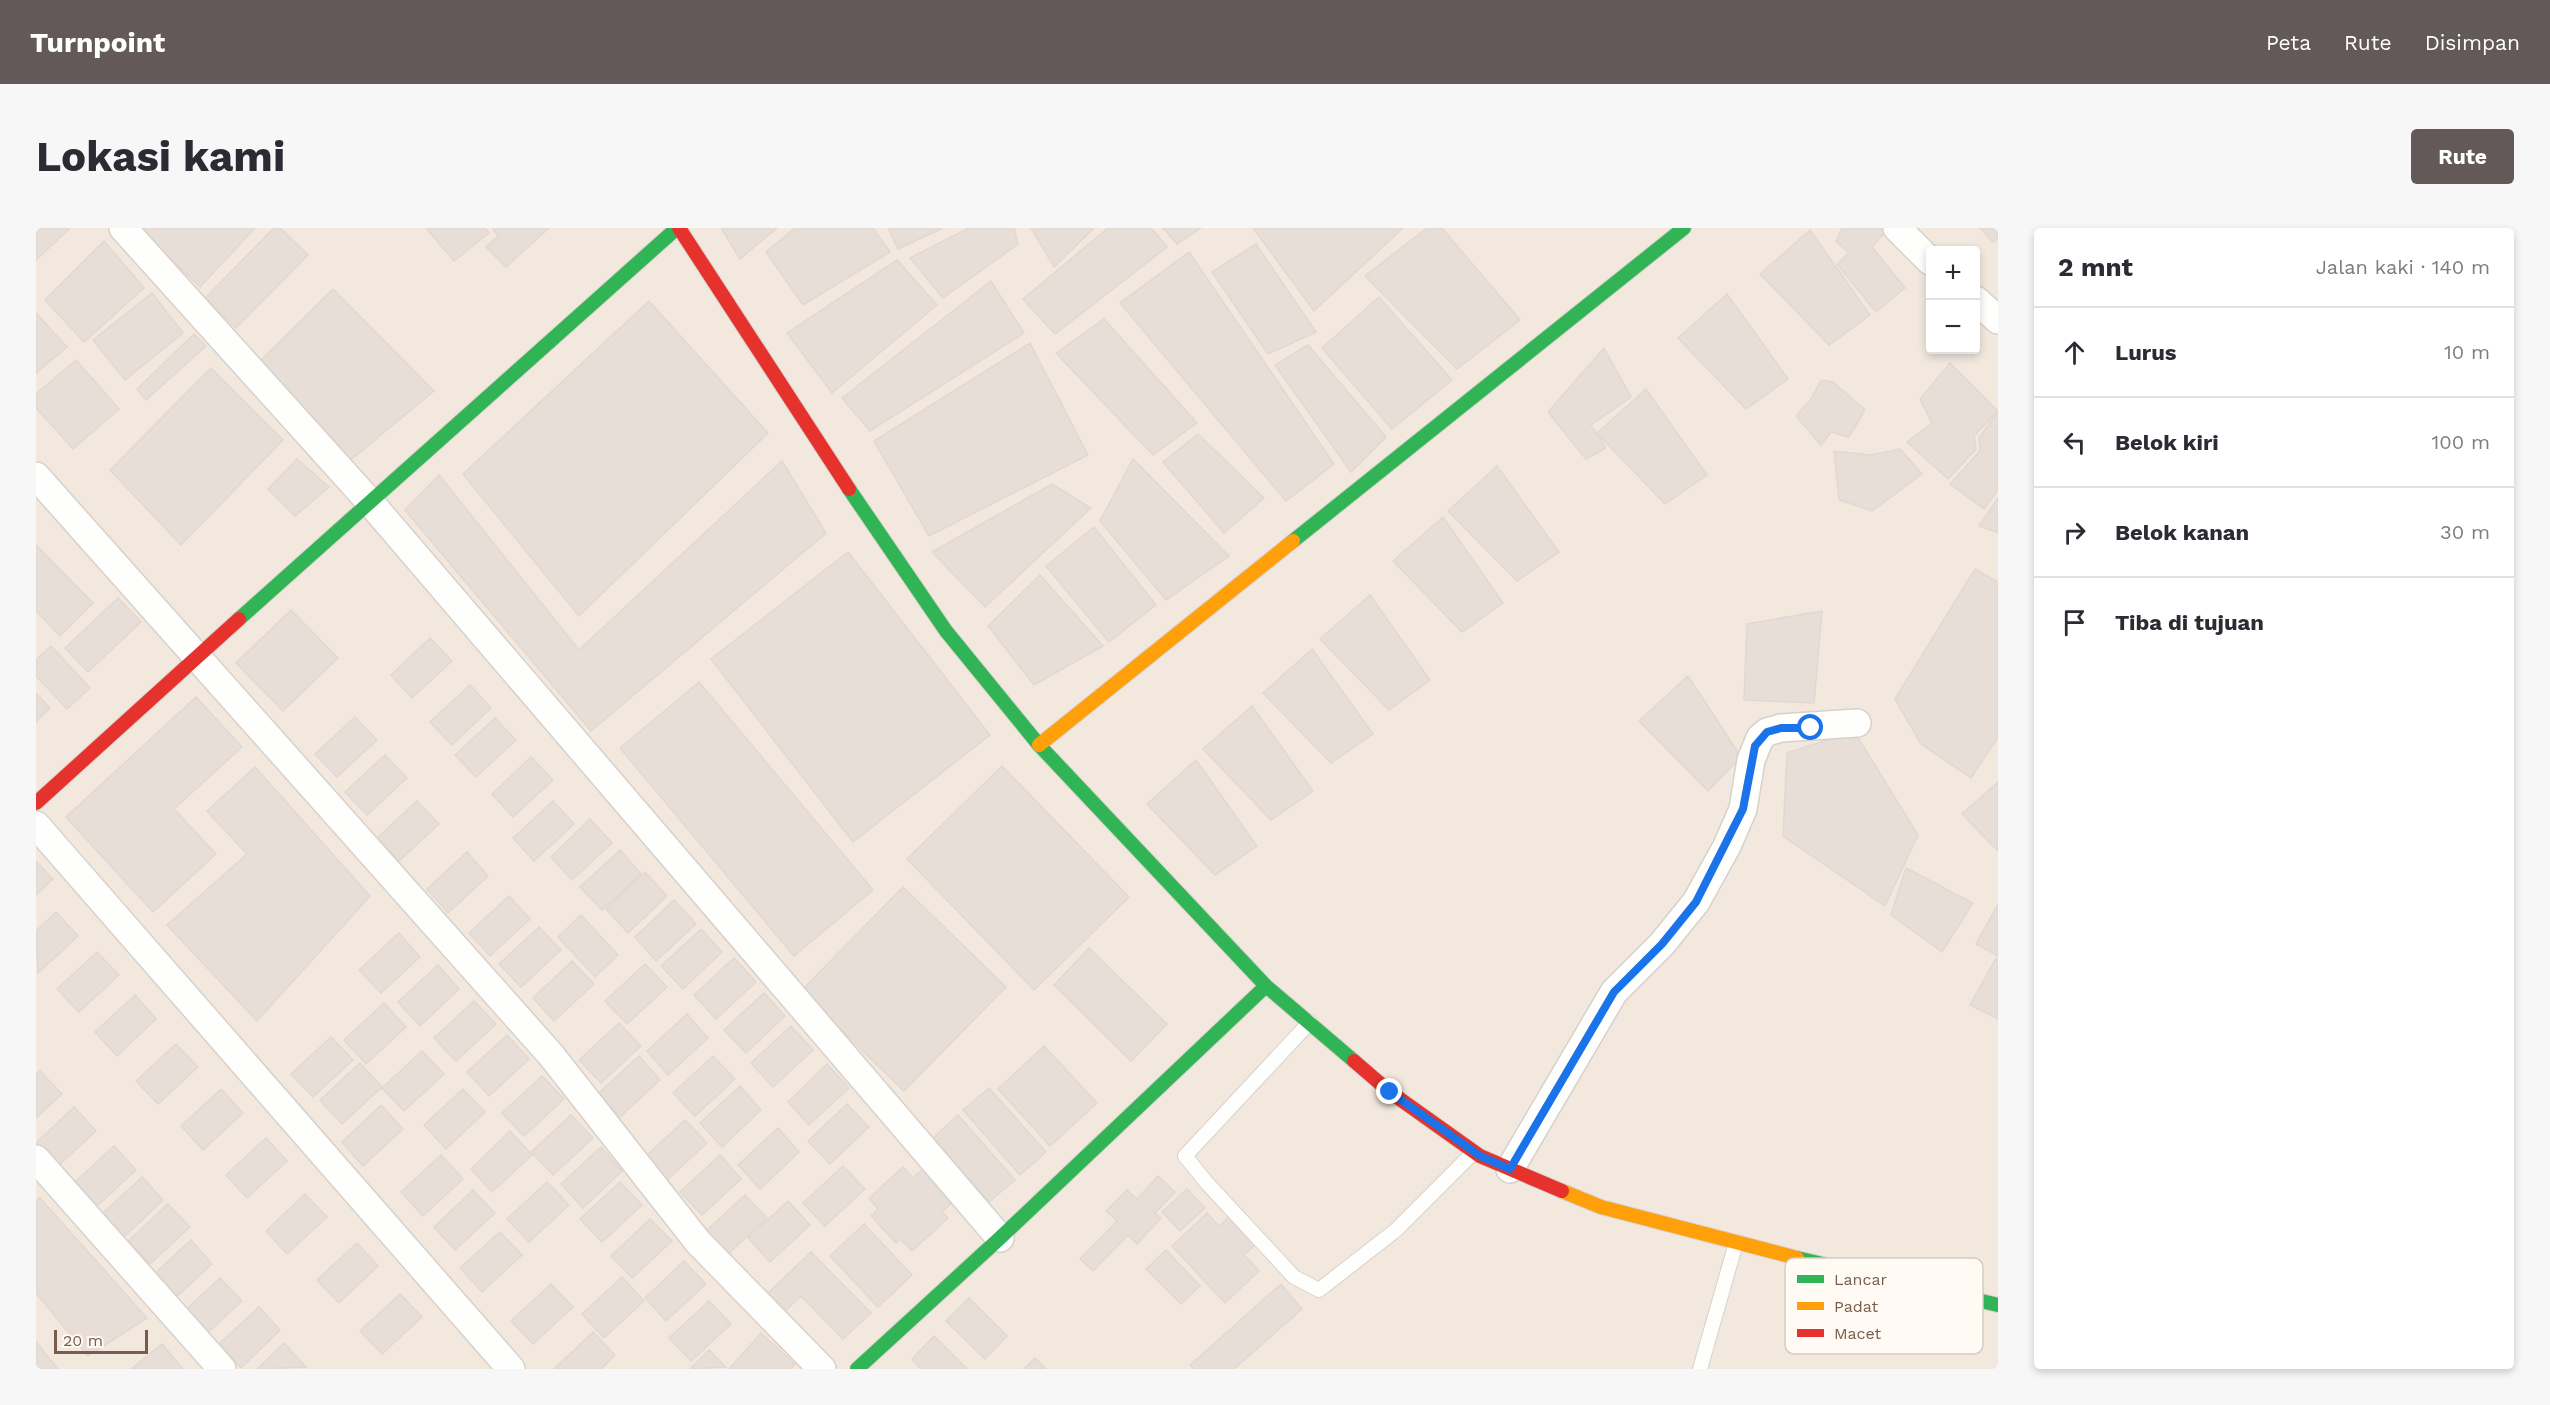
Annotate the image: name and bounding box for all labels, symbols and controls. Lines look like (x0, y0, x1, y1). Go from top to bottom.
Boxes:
text: Turnpoint (30, 26, 165, 59)
text: Peta (2266, 30, 2311, 55)
text: Rute (2344, 30, 2392, 55)
text: Disimpan (2425, 30, 2520, 55)
button: Rute (2411, 129, 2514, 184)
text: Lokasi kami (36, 132, 285, 181)
map controls (1926, 246, 1980, 354)
button: + (1926, 246, 1980, 300)
text: 2 mnt (2058, 252, 2133, 282)
text: Jalan kaki · 140 m (2316, 255, 2490, 279)
button: − (1926, 300, 1980, 354)
icon: ahead (2058, 336, 2091, 369)
text: Lurus (2115, 340, 2177, 365)
text: 10 m (2444, 340, 2490, 364)
icon: left (2058, 426, 2091, 459)
text: Belok kiri (2115, 430, 2219, 455)
text: 100 m (2431, 430, 2490, 454)
icon: right (2058, 516, 2091, 549)
text: Belok kanan (2115, 520, 2249, 545)
text: 30 m (2440, 520, 2490, 544)
icon: arrive (2058, 606, 2091, 639)
text: Tiba di tujuan (2115, 610, 2264, 635)
route start (1797, 714, 1823, 740)
route end (1376, 1078, 1402, 1104)
legend (1785, 1258, 1983, 1354)
text: Lancar (1834, 1270, 1888, 1289)
text: Padat (1834, 1297, 1879, 1316)
text: Macet (1834, 1324, 1882, 1343)
scale bar (54, 1327, 148, 1354)
text: 20 m (63, 1331, 103, 1350)

